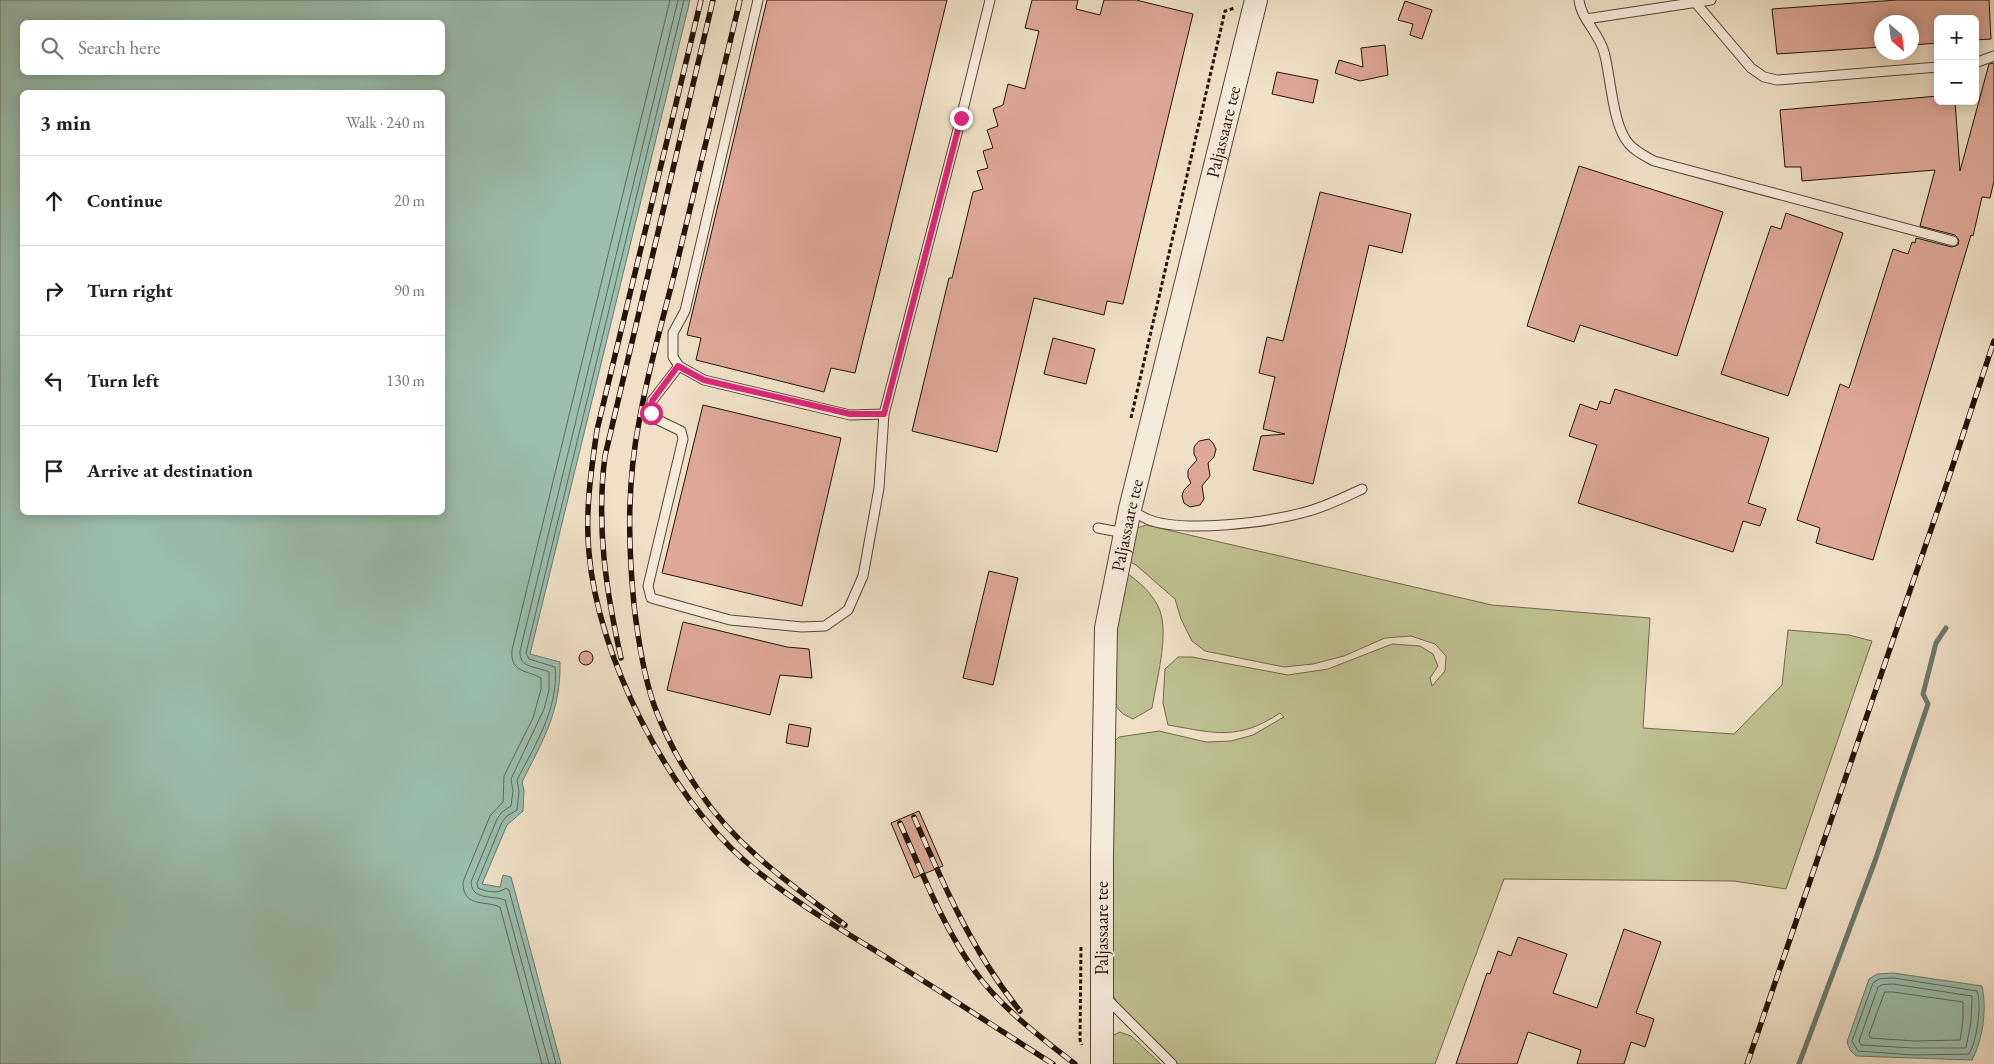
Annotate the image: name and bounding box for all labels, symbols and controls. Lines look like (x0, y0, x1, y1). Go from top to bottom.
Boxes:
north arrow (1874, 15, 1919, 60)
map controls (1934, 15, 1979, 105)
button: + (1934, 15, 1979, 60)
search box (20, 20, 445, 75)
icon: search (38, 34, 66, 62)
text: Search here (78, 35, 160, 60)
button: − (1934, 60, 1979, 105)
street label: Paljassaare tee (1200, 83, 1245, 180)
route end (950, 107, 973, 130)
text: 3 min (40, 109, 91, 136)
text: Walk · 240 m (346, 112, 425, 133)
icon: ahead (40, 187, 68, 215)
text: Continue (87, 188, 162, 213)
text: 20 m (394, 190, 425, 211)
icon: right (40, 277, 68, 305)
text: Turn right (87, 278, 173, 303)
text: 90 m (394, 280, 425, 301)
icon: left (40, 367, 68, 395)
text: Turn left (87, 368, 159, 393)
text: 130 m (386, 370, 425, 391)
route start (640, 402, 663, 425)
icon: arrive (40, 457, 68, 485)
text: Arrive at destination (87, 458, 253, 483)
street label: Paljassaare tee (1106, 476, 1148, 573)
street label: Paljassaare tee (1090, 881, 1113, 975)

